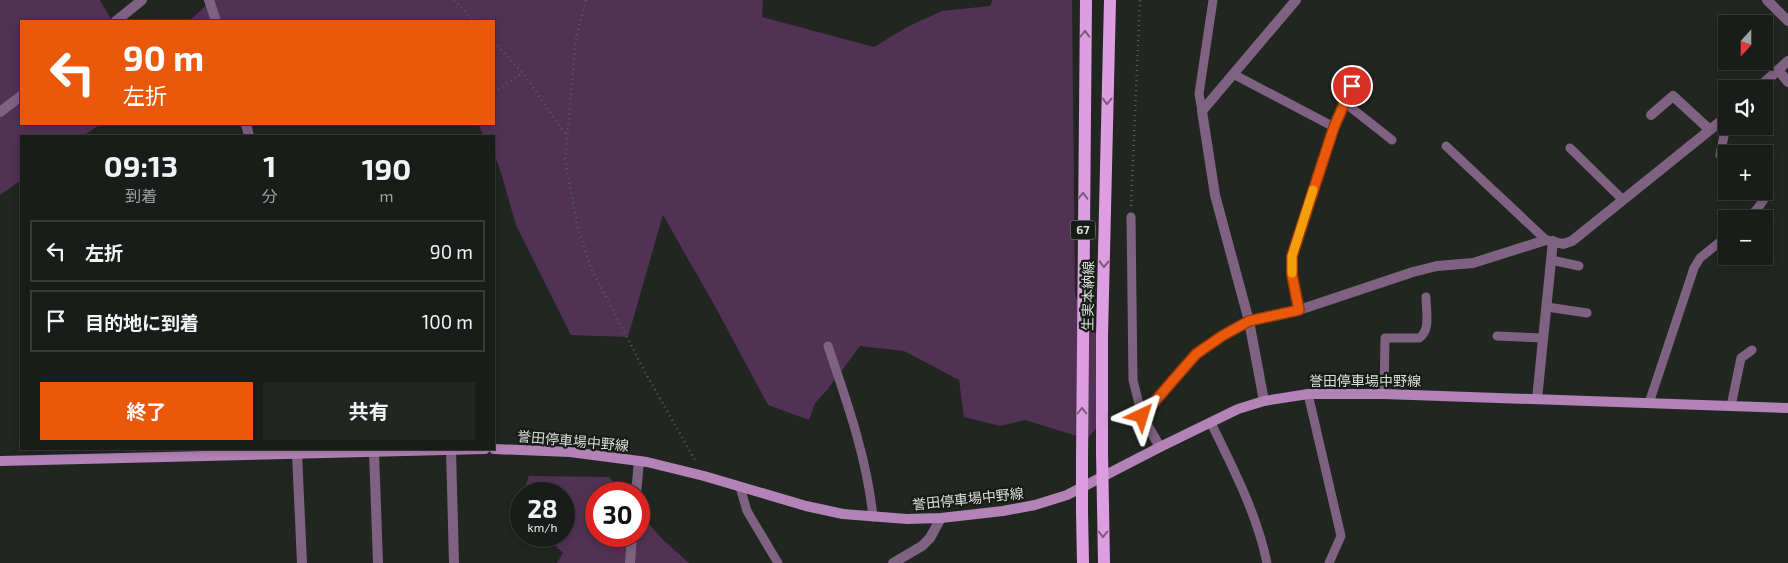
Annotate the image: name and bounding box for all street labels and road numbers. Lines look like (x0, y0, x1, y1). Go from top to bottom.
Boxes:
road number: 67 (1070, 220, 1096, 240)
street label: 生実本納線 (1078, 261, 1097, 331)
street label: 誉田停車場中野線 (1309, 372, 1421, 389)
street label: 誉田停車場中野線 (517, 427, 630, 454)
street label: 誉田停車場中野線 (911, 484, 1025, 513)

